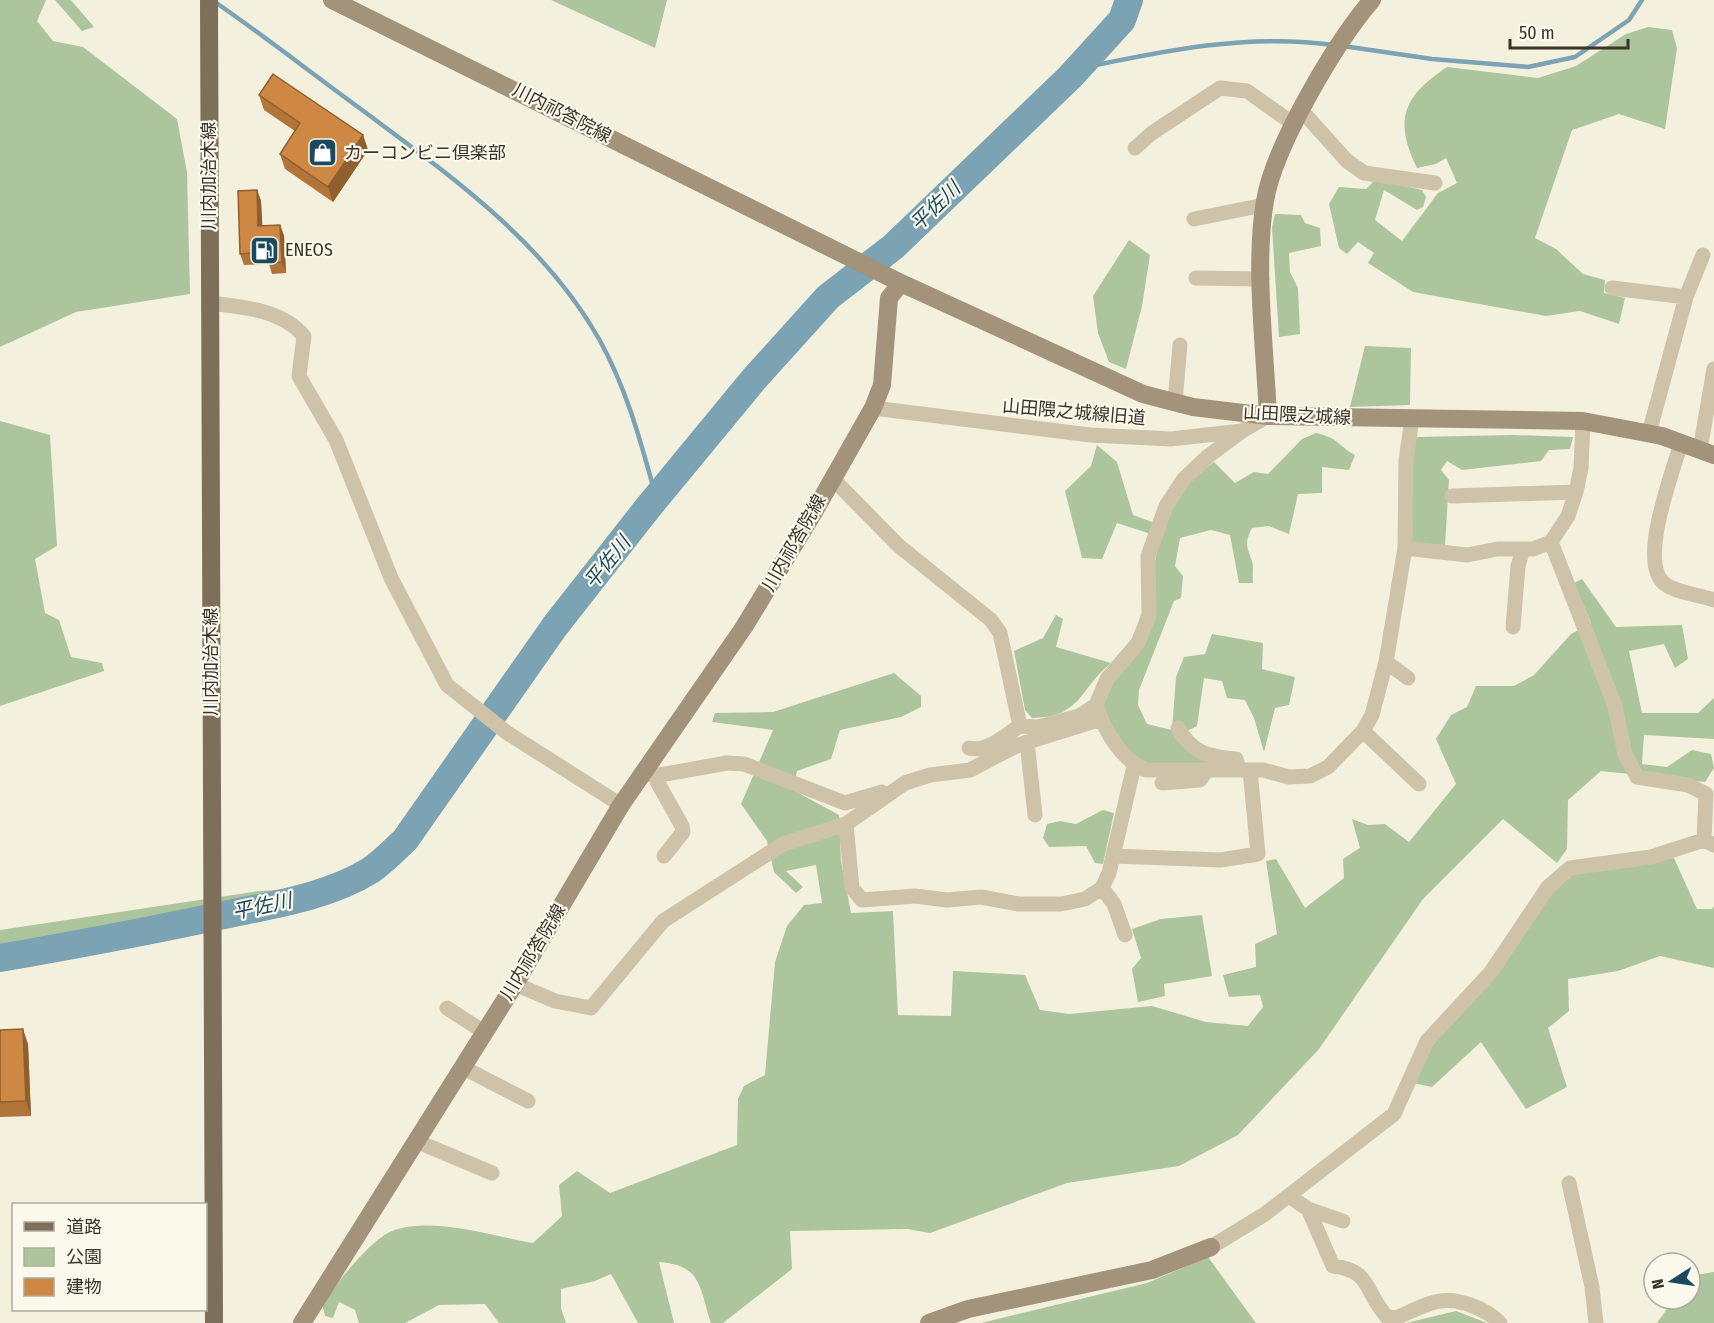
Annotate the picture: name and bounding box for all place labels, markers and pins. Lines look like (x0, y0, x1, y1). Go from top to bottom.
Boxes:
shop icon: カーコンビニ倶楽部 (307, 137, 339, 169)
place label: カーコンビニ倶楽部 (344, 142, 506, 164)
fuel station icon: ENEOS (248, 234, 280, 266)
place label: ENEOS (285, 239, 333, 261)

